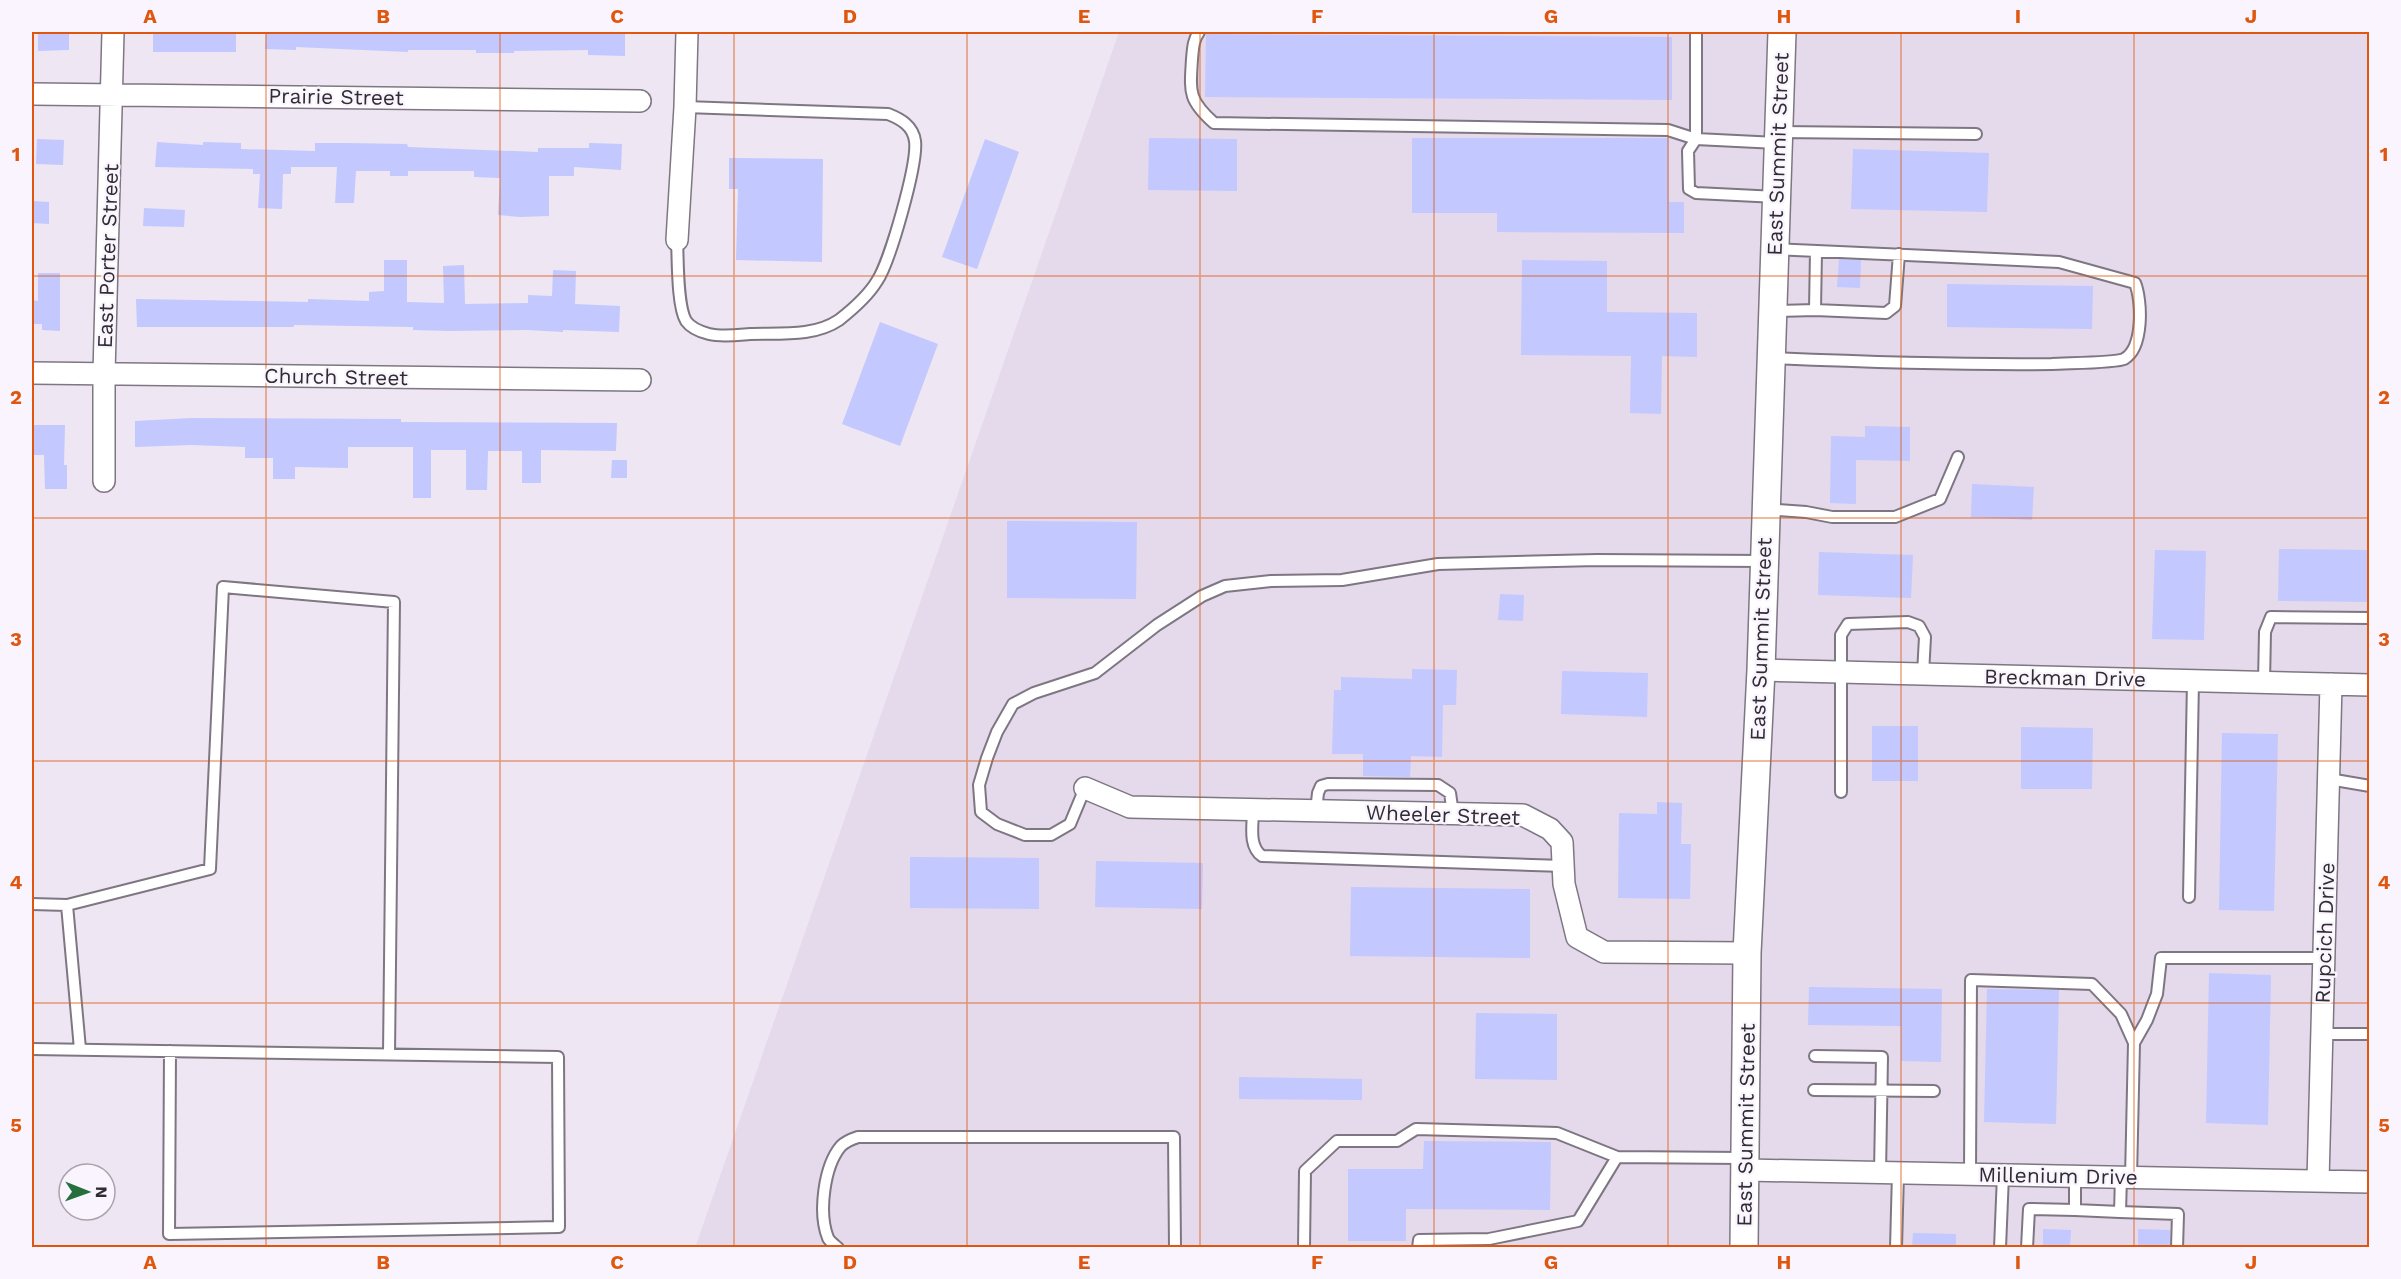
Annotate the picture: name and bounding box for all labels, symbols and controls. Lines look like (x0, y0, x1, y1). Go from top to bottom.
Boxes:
text: A (143, 4, 157, 28)
text: B (376, 4, 390, 28)
text: C (610, 4, 624, 28)
text: D (843, 4, 857, 28)
text: E (1078, 4, 1090, 28)
text: F (1311, 4, 1323, 28)
text: G (1544, 4, 1558, 28)
text: H (1777, 4, 1791, 28)
text: I (2015, 4, 2021, 28)
text: J (2245, 4, 2257, 28)
street label: East Summit Street (1761, 52, 1794, 256)
street label: Prairie Street (268, 83, 404, 110)
text: 1 (12, 142, 20, 166)
text: 1 (2380, 142, 2388, 166)
street label: East Porter Street (92, 163, 123, 349)
street label: Church Street (264, 363, 408, 390)
text: 2 (10, 385, 22, 409)
text: 2 (2378, 385, 2390, 409)
street label: East Summit Street (1744, 537, 1777, 741)
text: 3 (10, 627, 22, 651)
text: 3 (2378, 627, 2390, 651)
street label: Breckman Drive (1984, 664, 2146, 691)
street label: Wheeler Street (1365, 799, 1521, 830)
street label: Rupcich Drive (2310, 862, 2339, 1004)
text: 4 (10, 870, 23, 894)
text: 4 (2378, 870, 2391, 894)
street label: East Summit Street (1731, 1023, 1760, 1227)
text: 5 (10, 1113, 22, 1137)
text: 5 (2378, 1113, 2390, 1137)
north arrow (57, 1162, 117, 1222)
street label: Millenium Drive (1978, 1162, 2138, 1189)
text: N (92, 1186, 111, 1198)
text: A (143, 1250, 157, 1274)
text: B (376, 1250, 390, 1274)
text: C (610, 1250, 624, 1274)
text: D (843, 1250, 857, 1274)
text: E (1078, 1250, 1090, 1274)
text: F (1311, 1250, 1323, 1274)
text: G (1544, 1250, 1558, 1274)
text: H (1777, 1250, 1791, 1274)
text: I (2015, 1250, 2021, 1274)
text: J (2245, 1250, 2257, 1274)

